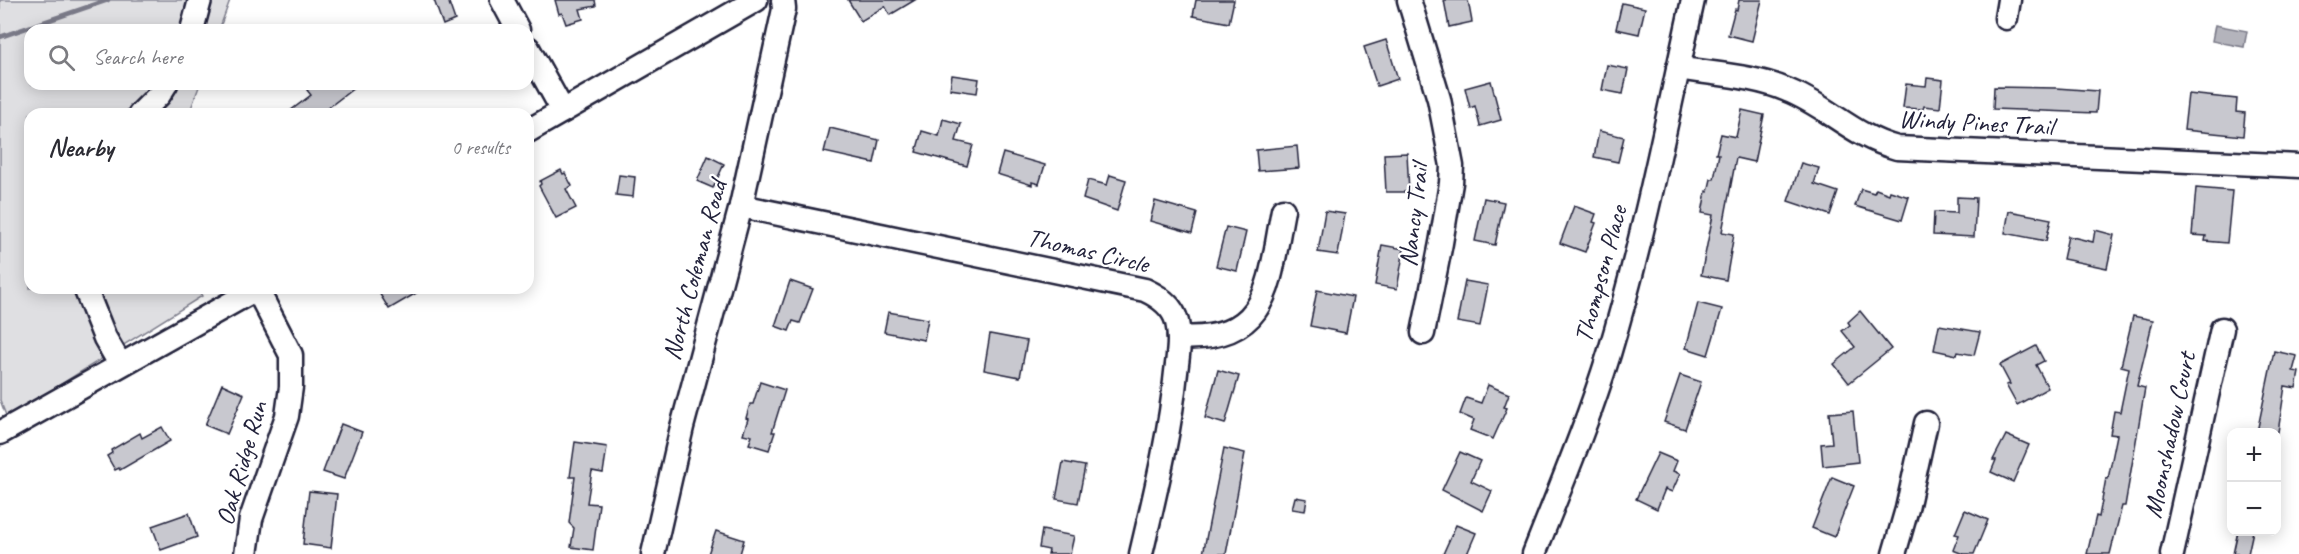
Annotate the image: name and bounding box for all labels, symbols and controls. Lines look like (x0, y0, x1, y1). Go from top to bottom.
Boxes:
search box (24, 24, 534, 90)
icon: search (45, 41, 78, 74)
text: Search here (93, 43, 183, 71)
street label: Windy Pines Trail (1898, 102, 2059, 143)
text: Nearby (48, 131, 113, 164)
text: 0 results (451, 135, 510, 160)
street label: Nancy Trail (1391, 157, 1437, 268)
street label: North Coleman Road (655, 173, 735, 363)
street label: Thompson Place (1566, 200, 1635, 346)
street label: Thomas Circle (1024, 221, 1154, 281)
street label: Moonshadow Court (2136, 347, 2204, 521)
street label: Oak Ridge Run (208, 396, 275, 529)
map controls (2227, 428, 2281, 536)
button: + (2227, 428, 2281, 482)
button: − (2227, 482, 2281, 536)

